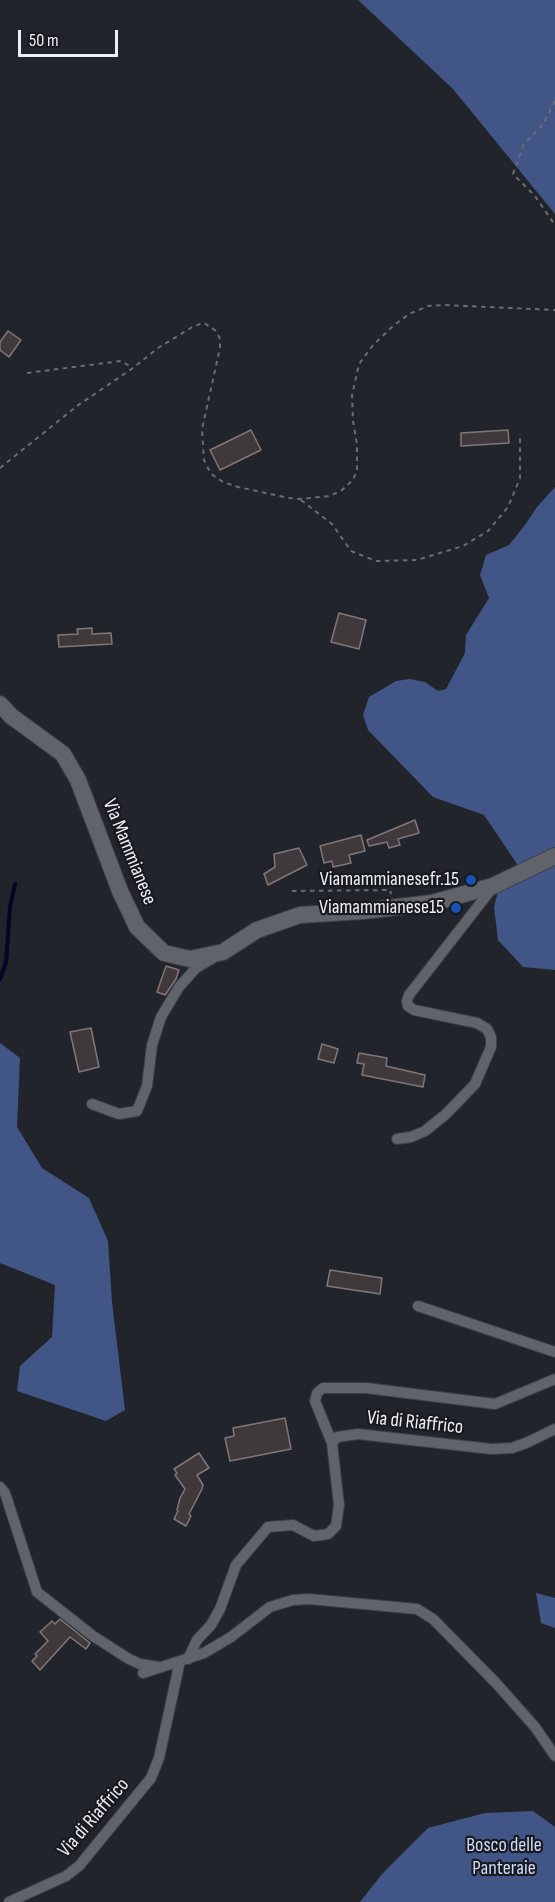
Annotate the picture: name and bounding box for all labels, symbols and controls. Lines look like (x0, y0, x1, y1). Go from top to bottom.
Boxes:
scale bar (21, 18, 122, 56)
text: 50 m (29, 30, 59, 51)
street label: Via Mammianese (97, 796, 161, 908)
place label: Viamammianesefr.15 (320, 868, 459, 892)
marker: Viamammianesefr.15 (464, 873, 478, 887)
place label: Viamammianese15 (319, 896, 444, 920)
marker: Viamammianese15 (449, 901, 463, 915)
street label: Via di Riaffrico (366, 1406, 464, 1440)
street label: Via di Riaffrico (53, 1774, 135, 1862)
park label: Bosco delle Panteraie (466, 1834, 542, 1881)

